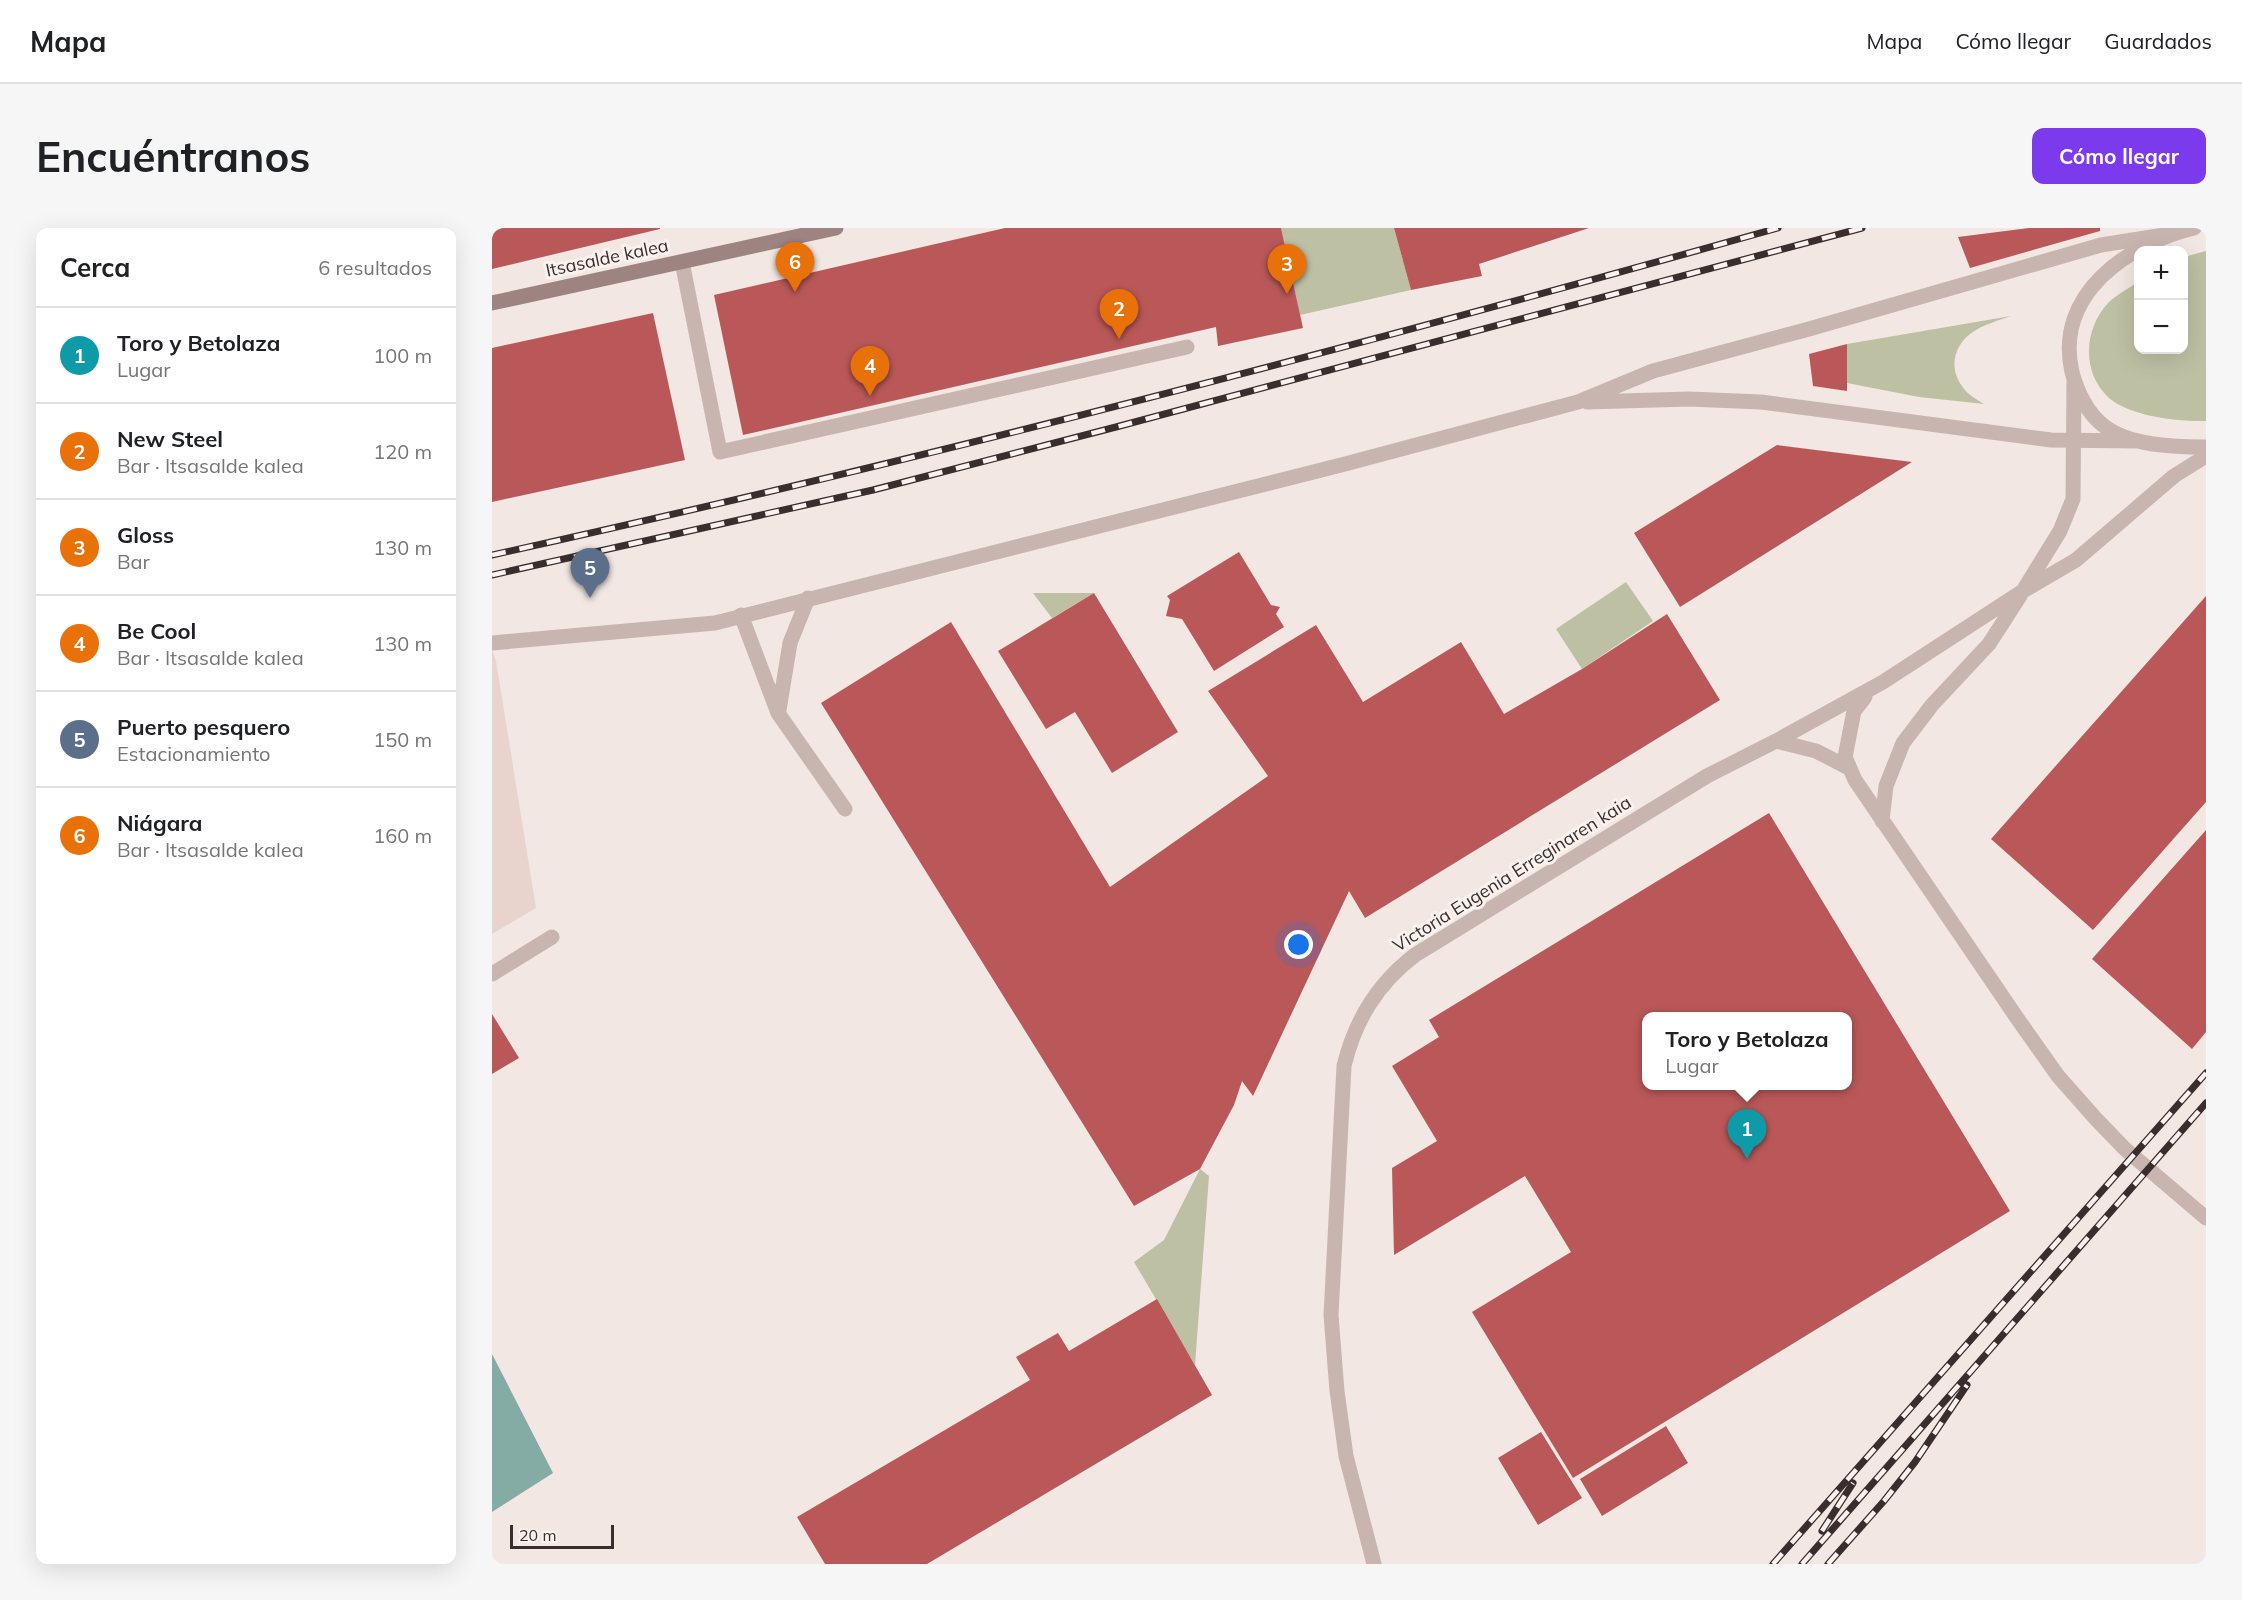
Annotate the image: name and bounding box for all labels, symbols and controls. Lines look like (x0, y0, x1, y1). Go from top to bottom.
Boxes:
text: Mapa (30, 24, 106, 59)
text: Mapa (1867, 28, 1922, 54)
text: Cómo llegar (1955, 28, 2071, 54)
text: Guardados (2104, 28, 2212, 54)
button: Cómo llegar (2032, 128, 2206, 184)
text: Encuéntranos (36, 130, 310, 183)
street label: Itsasalde kalea (543, 233, 670, 282)
pin: 6 (776, 242, 814, 292)
pin: 3 (1268, 244, 1306, 294)
map controls (2134, 246, 2188, 354)
button: + (2134, 246, 2188, 300)
text: Cerca (60, 251, 130, 284)
text: 6 resultados (318, 255, 432, 280)
pin: 2 (1100, 290, 1138, 339)
button: − (2134, 300, 2188, 354)
text: Toro y Betolaza (117, 329, 280, 357)
text: 1 (74, 343, 86, 368)
text: 100 m (373, 343, 432, 368)
pin: 4 (850, 346, 890, 396)
text: Lugar (117, 357, 171, 382)
text: New Steel (117, 425, 223, 453)
text: 2 (74, 439, 86, 464)
text: 120 m (373, 439, 432, 464)
text: Bar · Itsasalde kalea (117, 453, 304, 478)
text: Gloss (117, 521, 174, 549)
text: 3 (74, 535, 86, 560)
text: 130 m (373, 535, 432, 560)
pin: 5 (570, 548, 610, 598)
text: Bar (117, 549, 150, 574)
text: Be Cool (117, 617, 196, 645)
text: 4 (74, 631, 86, 656)
text: 130 m (373, 631, 432, 656)
text: Bar · Itsasalde kalea (117, 645, 304, 670)
text: Puerto pesquero (117, 713, 290, 741)
text: 5 (74, 727, 86, 752)
text: 150 m (373, 727, 432, 752)
text: Estacionamiento (117, 741, 270, 766)
street label: Victoria Eugenia Erreginaren kaia (1388, 790, 1635, 957)
text: Niágara (117, 809, 203, 837)
text: 6 (74, 823, 86, 848)
text: 160 m (373, 823, 432, 848)
text: Bar · Itsasalde kalea (117, 837, 304, 862)
your location (1284, 930, 1313, 959)
popup (1642, 1012, 1852, 1090)
text: Toro y Betolaza (1665, 1025, 1829, 1053)
text: Lugar (1665, 1053, 1719, 1078)
pin: 1 (1728, 1110, 1766, 1159)
scale bar (510, 1522, 614, 1550)
text: 20 m (519, 1525, 556, 1545)

